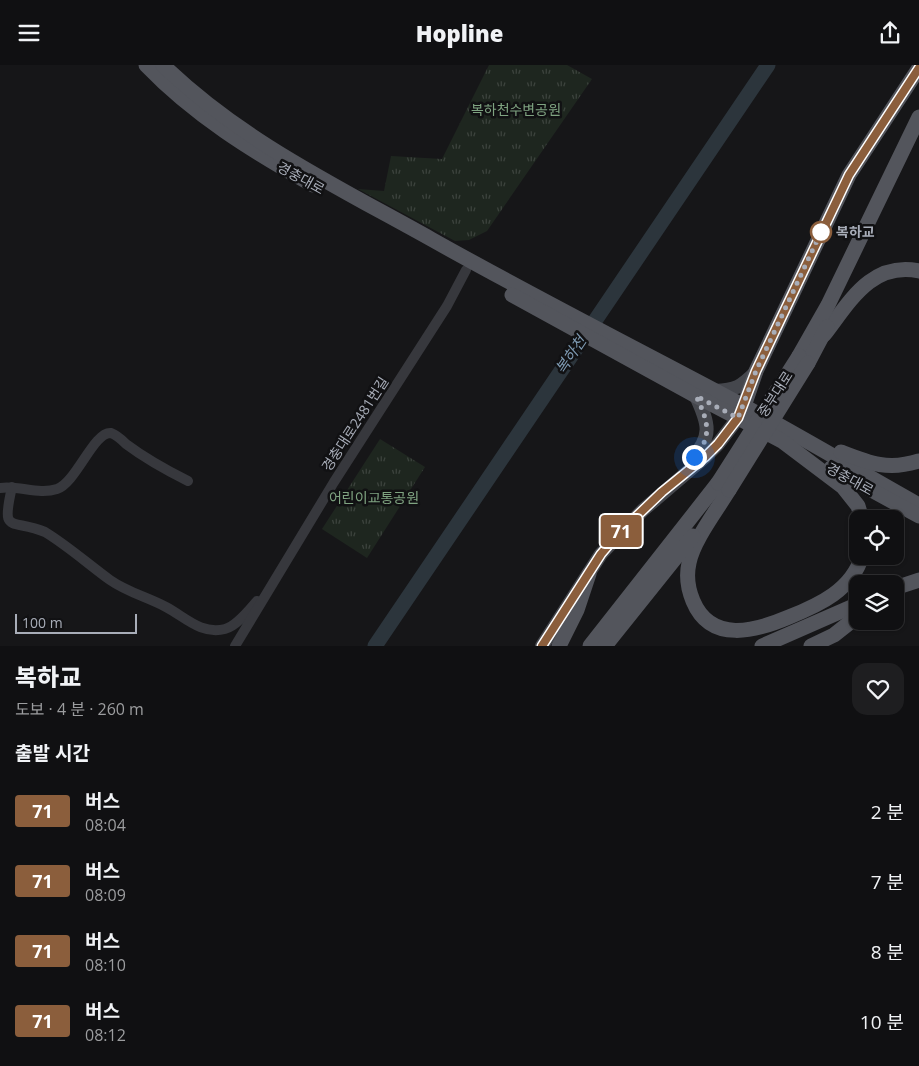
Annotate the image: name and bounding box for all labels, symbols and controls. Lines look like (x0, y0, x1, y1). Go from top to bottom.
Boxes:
text: Hopline (416, 18, 503, 48)
icon: menu (15, 19, 43, 47)
icon: share (876, 19, 904, 47)
park label: 복하천수변공원 (471, 100, 561, 119)
street label: 경충대로 (274, 157, 328, 198)
marker: 복하교 (810, 221, 832, 243)
place label: 복하교 (836, 222, 875, 241)
water label: 복하천 (550, 330, 591, 377)
street label: 중부대로 (753, 367, 797, 421)
street label: 경충대로2481번길 (317, 373, 392, 475)
your location (682, 445, 707, 470)
street label: 경충대로 (823, 458, 877, 499)
park label: 어린이교통공원 (329, 488, 419, 507)
map controls (849, 510, 904, 630)
button: locate (849, 510, 904, 565)
line badge: 71 (598, 515, 644, 547)
text: 71 (611, 519, 631, 543)
button: layers (849, 575, 904, 630)
scale bar (15, 611, 138, 634)
text: 100 m (22, 613, 63, 632)
text: 복하교 (15, 660, 81, 693)
button: heart (852, 663, 904, 715)
text: 도보 · 4 분 · 260 m (15, 698, 144, 720)
text: 출발 시간 (15, 740, 90, 766)
text: 버스 (85, 788, 120, 814)
text: 71 (32, 799, 53, 823)
text: 2 분 (871, 799, 904, 825)
text: 08:04 (85, 814, 126, 836)
text: 버스 (85, 858, 120, 884)
text: 71 (32, 869, 53, 893)
text: 7 분 (871, 869, 904, 895)
text: 08:09 (85, 884, 126, 906)
text: 버스 (85, 928, 120, 954)
text: 71 (32, 939, 53, 963)
text: 8 분 (871, 939, 904, 965)
text: 08:10 (85, 954, 126, 976)
text: 버스 (85, 998, 120, 1024)
text: 71 (32, 1009, 53, 1033)
text: 10 분 (860, 1009, 904, 1035)
text: 08:12 (85, 1024, 126, 1046)

